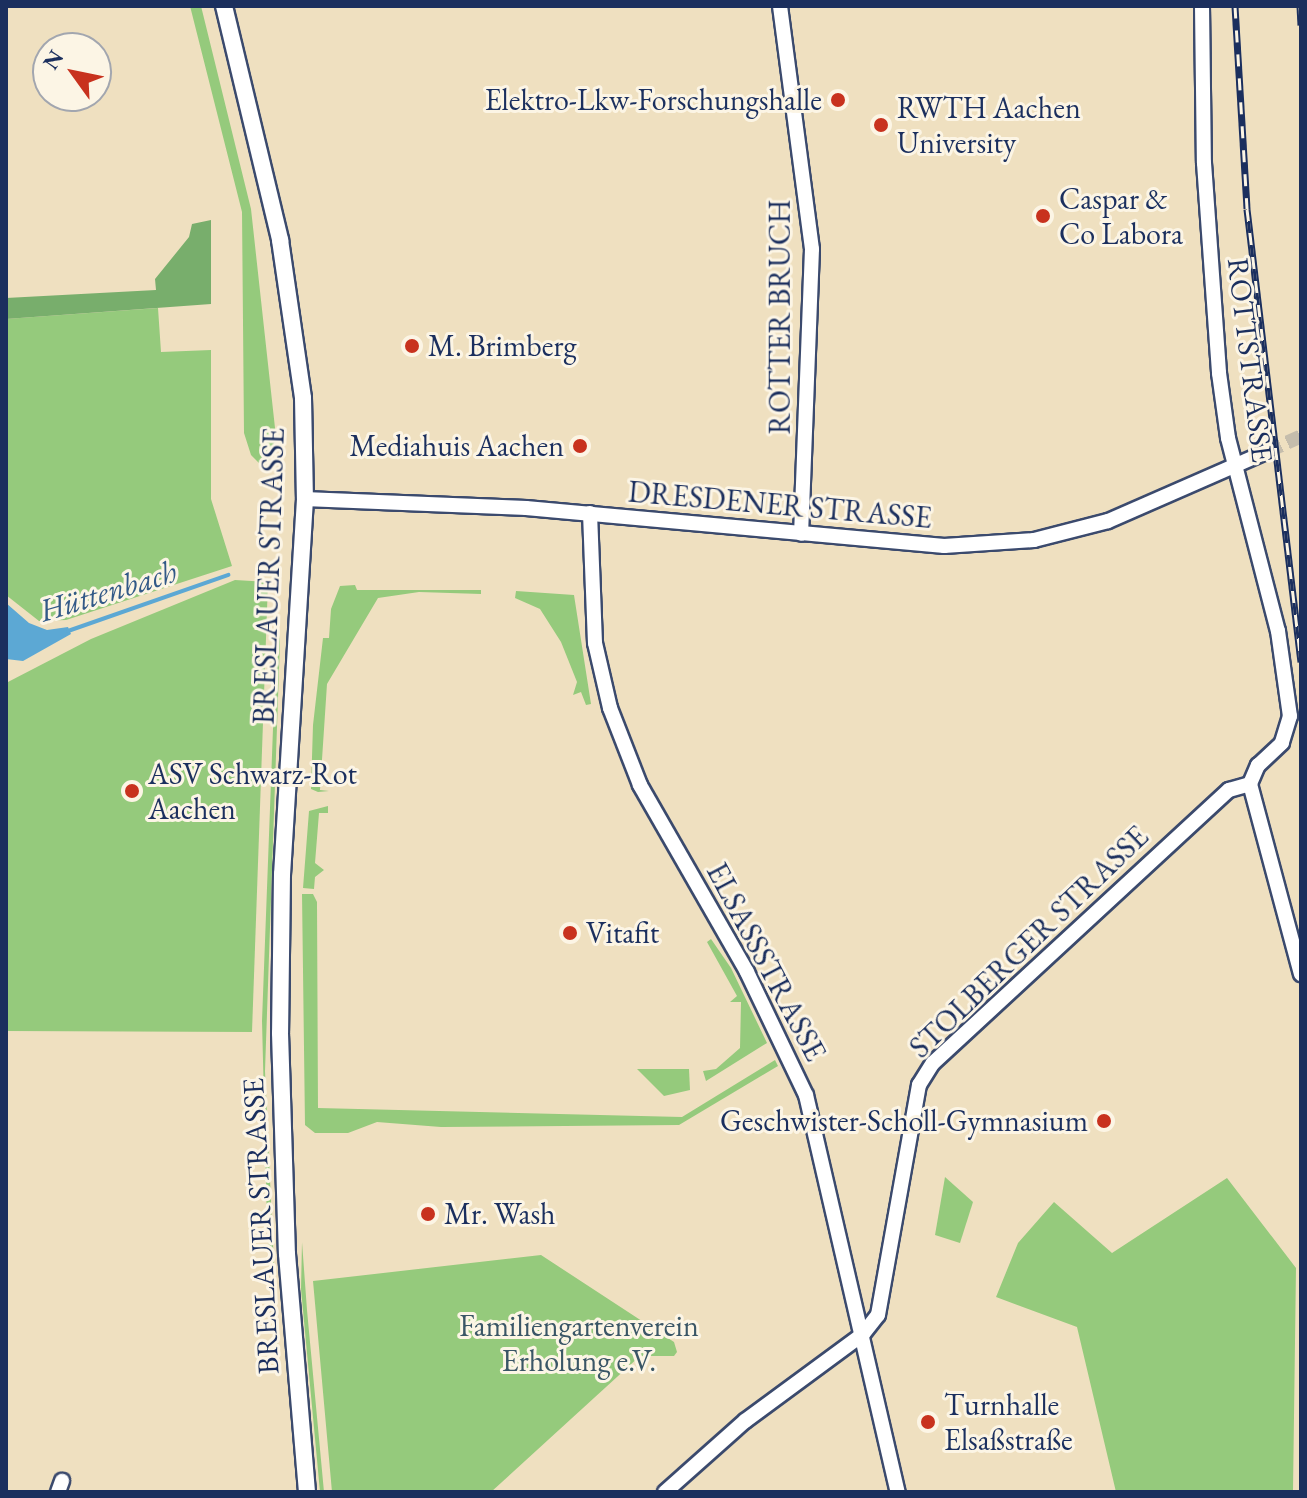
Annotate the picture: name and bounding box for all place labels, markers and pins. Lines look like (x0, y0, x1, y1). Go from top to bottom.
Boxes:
place label: Elektro-Lkw-Forschungshalle (485, 82, 822, 118)
place label: RWTH Aachen University (897, 90, 1081, 160)
marker: Elektro-Lkw-Forschungshalle (829, 91, 847, 109)
marker: RWTH Aachen University (872, 116, 890, 134)
place label: Caspar & Co Labora (1059, 181, 1183, 252)
marker: Caspar & Co Labora (1034, 207, 1052, 225)
place label: M. Brimberg (428, 328, 576, 364)
marker: M. Brimberg (403, 337, 421, 355)
place label: Mediahuis Aachen (349, 428, 564, 464)
marker: Mediahuis Aachen (571, 437, 589, 455)
place label: ASV Schwarz-Rot Aachen (148, 756, 357, 826)
marker: ASV Schwarz-Rot Aachen (123, 782, 141, 800)
place label: Vitafit (586, 915, 659, 951)
marker: Vitafit (561, 924, 579, 942)
place label: Geschwister-Scholl-Gymnasium (720, 1103, 1088, 1139)
marker: Geschwister-Scholl-Gymnasium (1095, 1112, 1113, 1130)
place label: Mr. Wash (444, 1196, 556, 1232)
marker: Mr. Wash (419, 1205, 437, 1223)
place label: Turnhalle Elsaßstraße (944, 1387, 1073, 1458)
marker: Turnhalle Elsaßstraße (919, 1413, 937, 1431)

